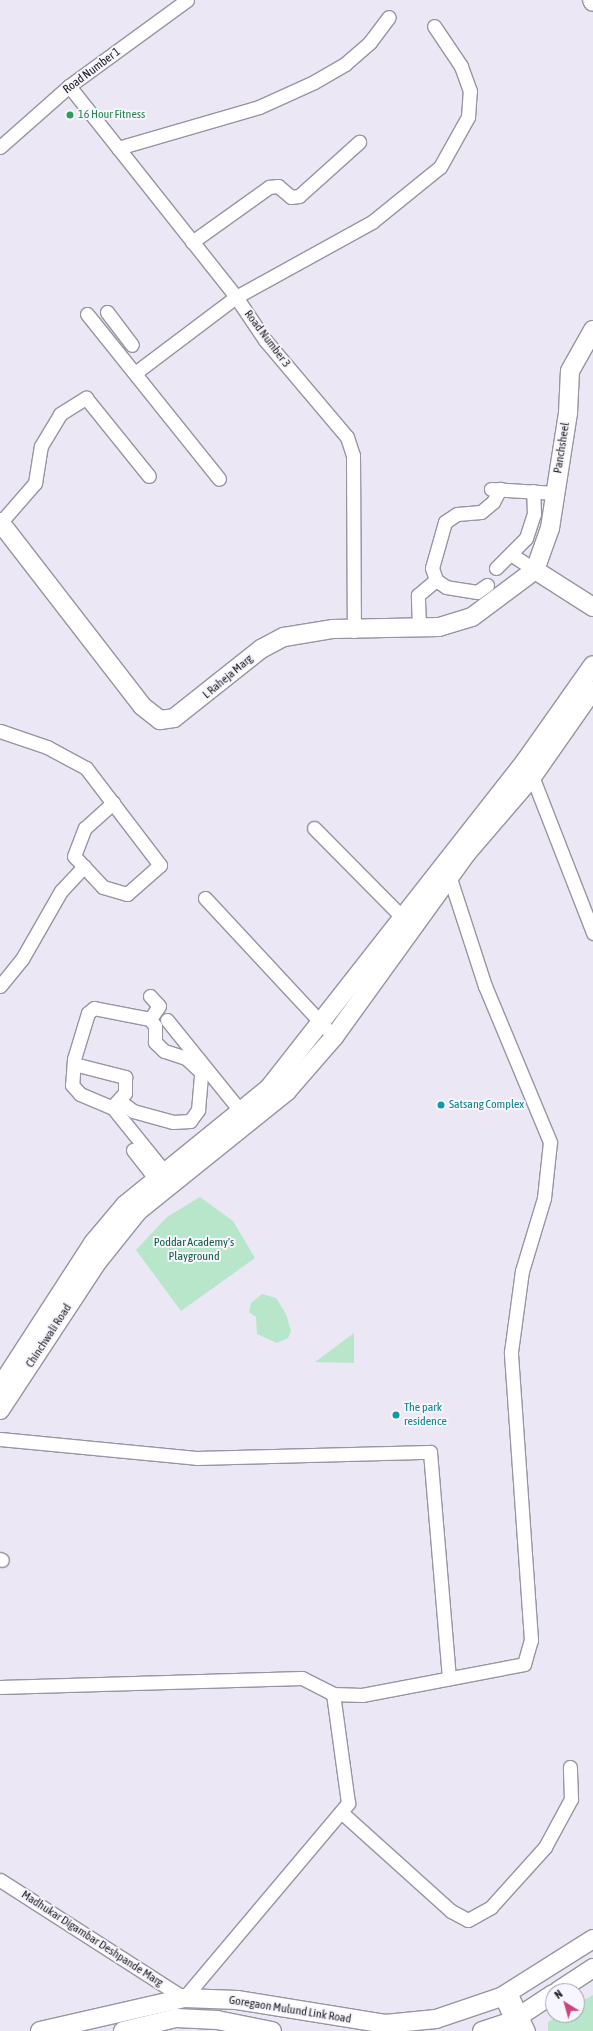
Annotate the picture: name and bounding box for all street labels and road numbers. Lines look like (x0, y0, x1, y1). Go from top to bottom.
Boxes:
street label: Road Number 1 (61, 45, 123, 97)
street label: Road Number 3 (241, 308, 293, 370)
street label: Panchsheel (551, 422, 573, 474)
street label: L Raheja Marg (200, 652, 256, 702)
street label: Chinchwali Road (23, 1301, 75, 1371)
street label: Madhukar Digambar Deshpande Marg (18, 1888, 166, 1990)
street label: Goregaon Mulund Link Road (228, 1993, 352, 2027)

